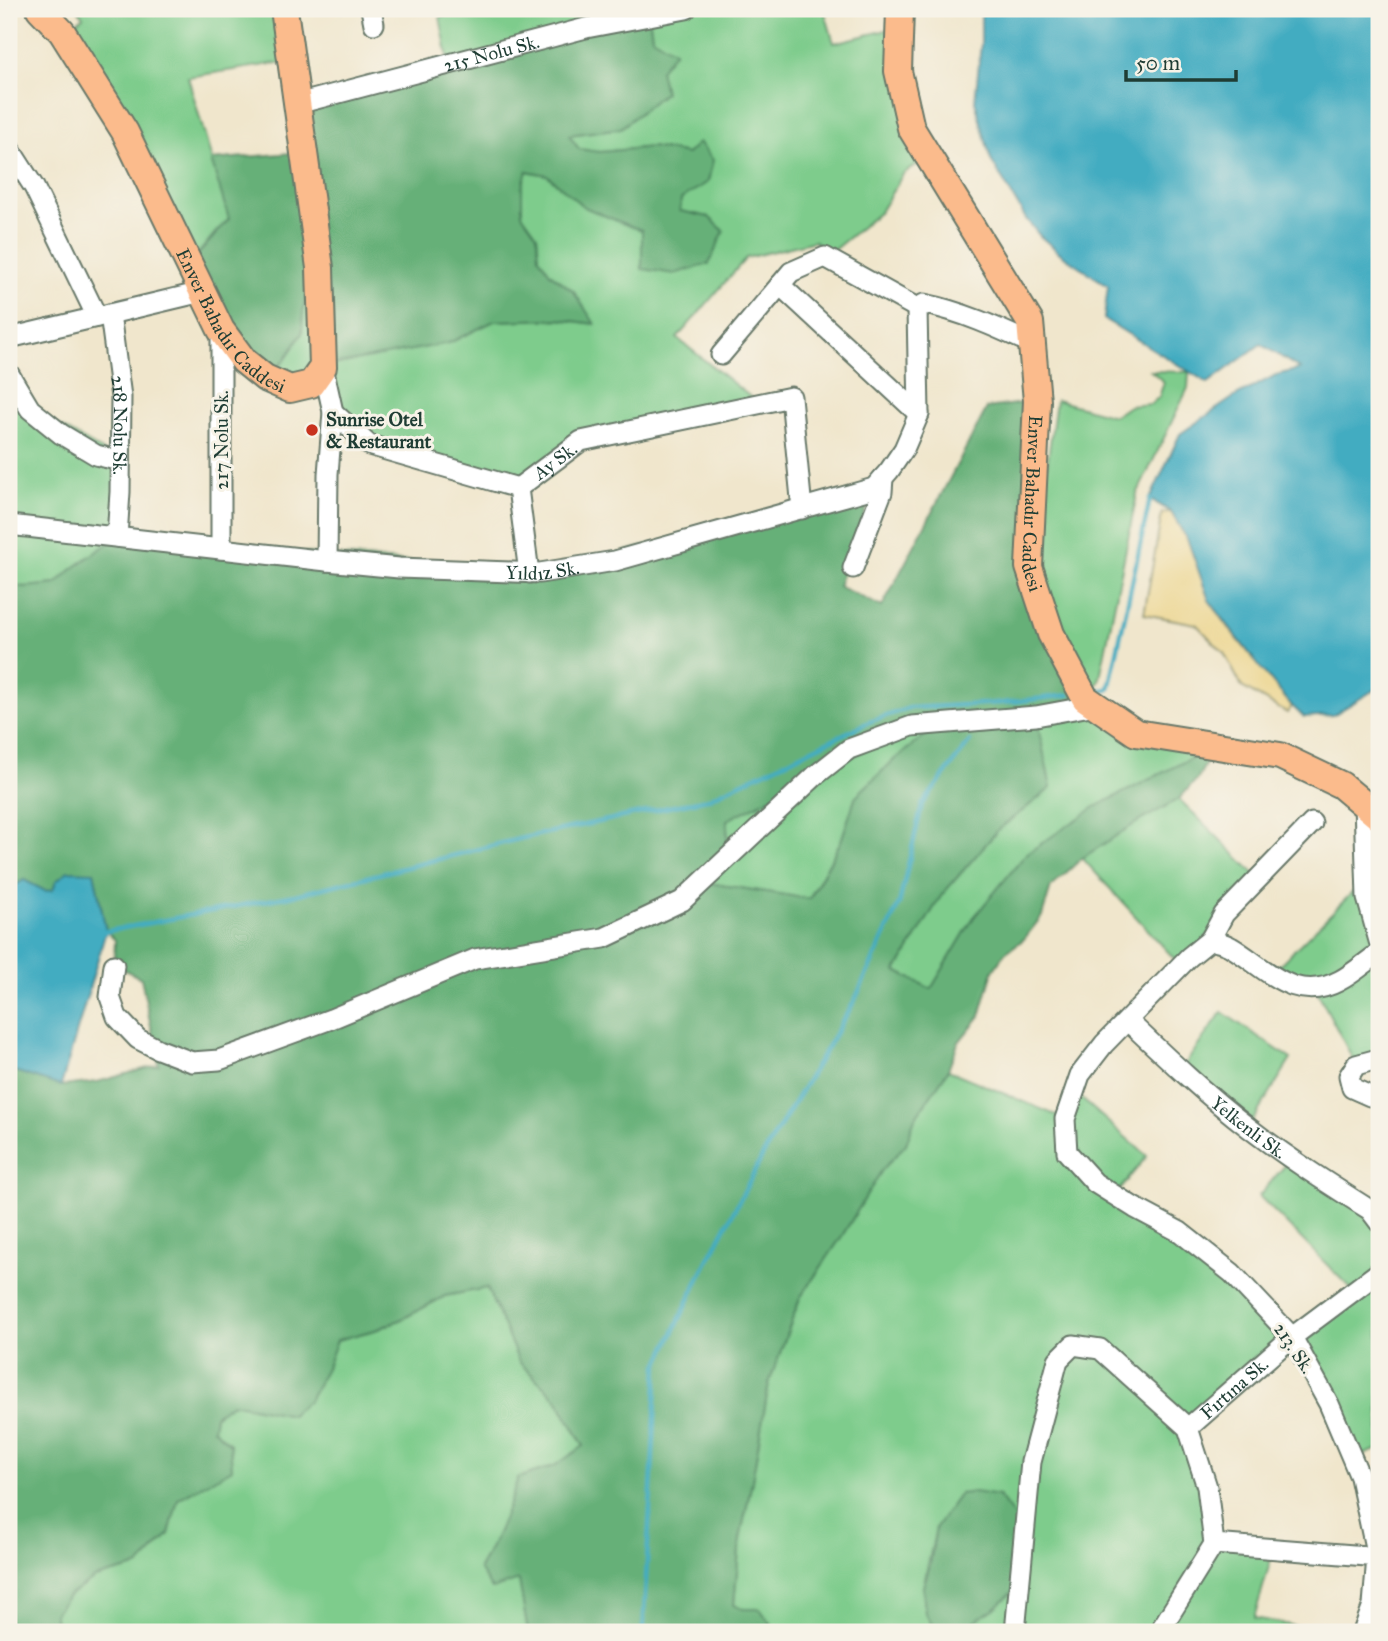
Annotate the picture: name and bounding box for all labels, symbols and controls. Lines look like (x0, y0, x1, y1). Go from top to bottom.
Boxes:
street label: 215 Nolu Sk. (441, 29, 542, 76)
scale bar (1126, 38, 1236, 82)
text: 50 m (1136, 50, 1181, 76)
street label: Enver Bahadır Caddesi (172, 244, 290, 397)
street label: 218 Nolu Sk. (107, 374, 133, 475)
street label: 217 Nolu Sk. (210, 390, 233, 490)
place label: Sunrise Otel & Restaurant (326, 408, 432, 453)
street label: Enver Bahadır Caddesi (1017, 415, 1048, 594)
marker: Sunrise Otel & Restaurant (304, 422, 320, 438)
street label: Ay Sk. (528, 437, 581, 485)
street label: Yıldız Sk. (505, 555, 581, 585)
street label: Yelkenli Sk. (1207, 1091, 1291, 1163)
street label: 213. Sk. (1269, 1318, 1319, 1378)
street label: Fırtına Sk. (1195, 1352, 1273, 1424)

